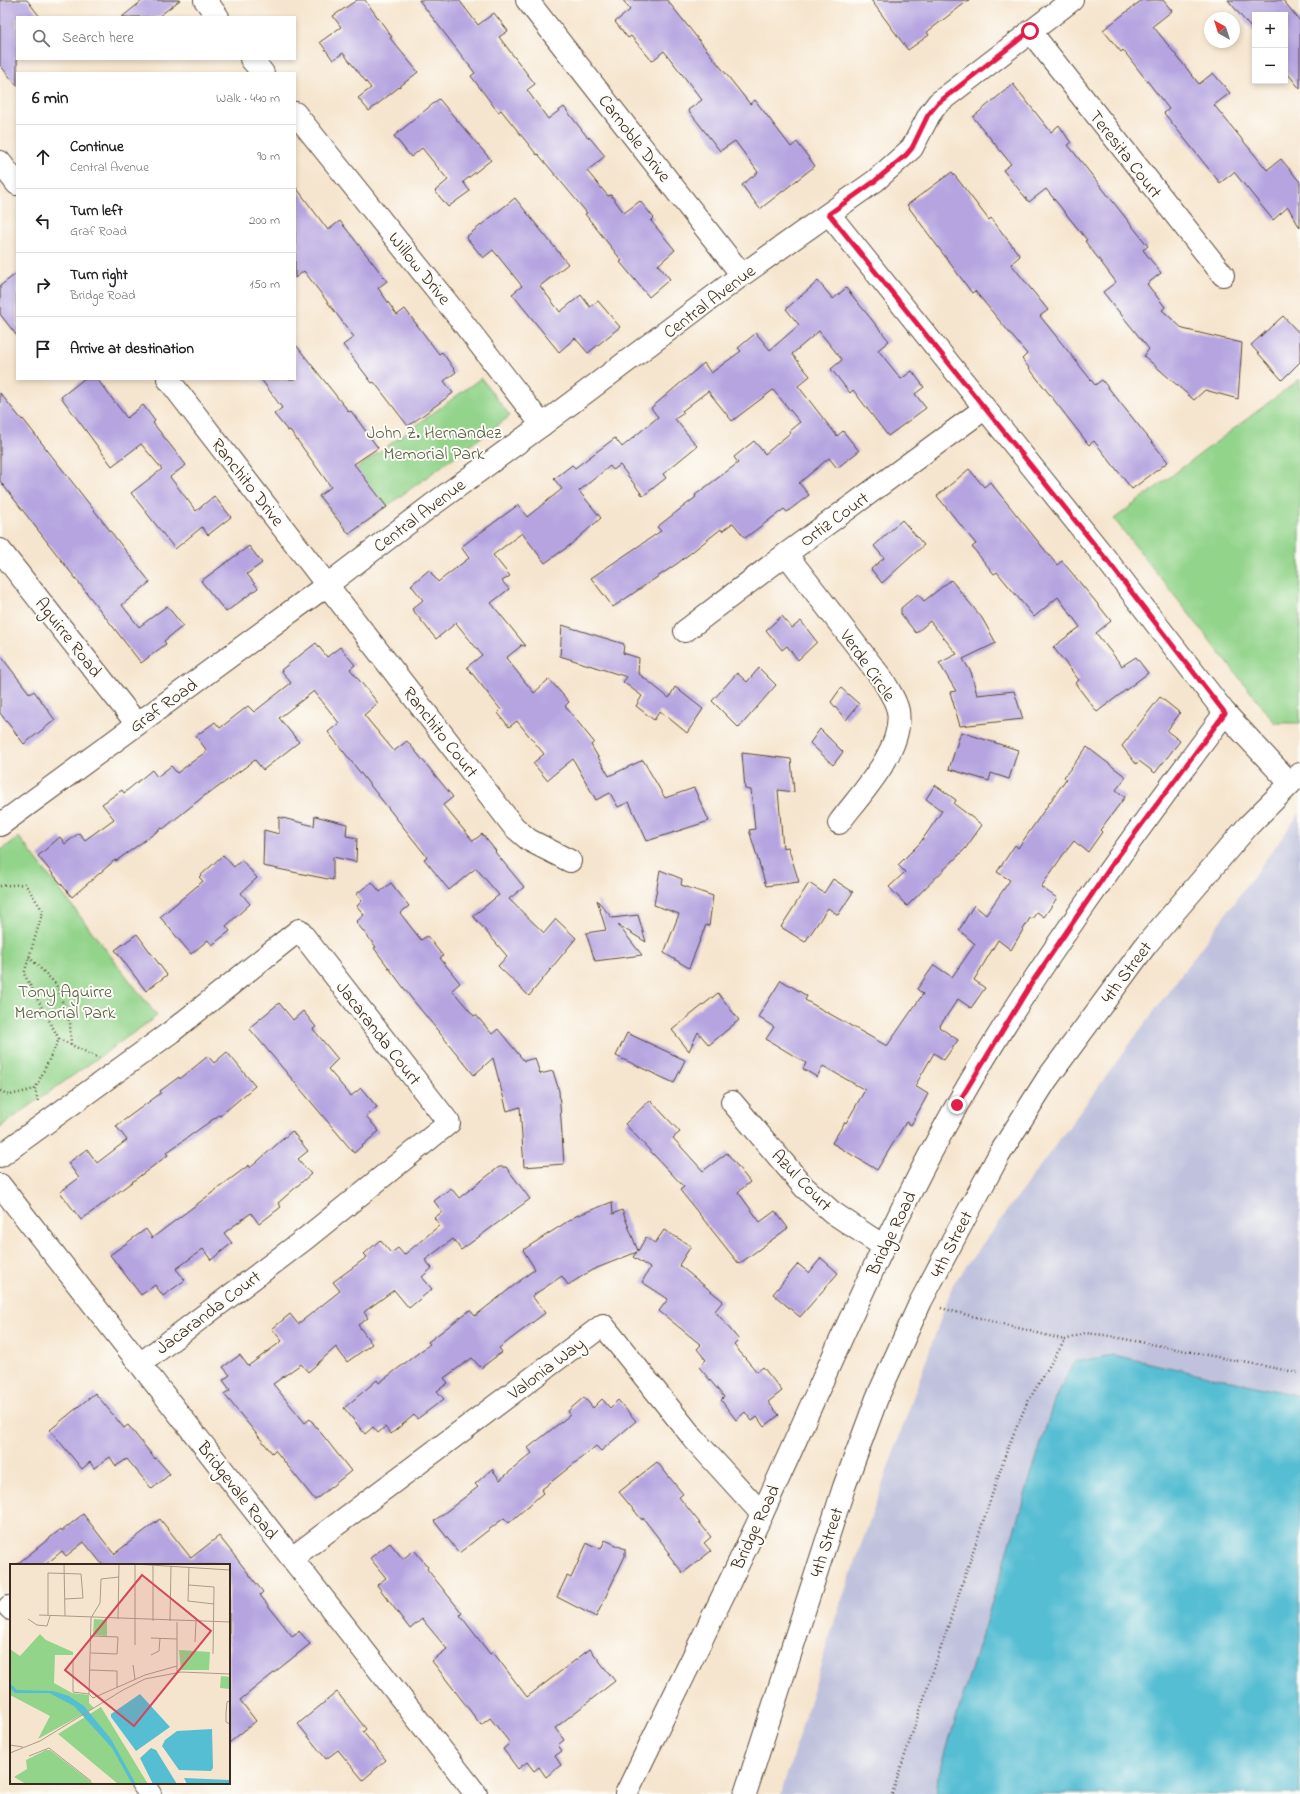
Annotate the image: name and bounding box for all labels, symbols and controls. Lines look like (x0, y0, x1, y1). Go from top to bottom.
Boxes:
north arrow (1204, 12, 1240, 48)
map controls (1252, 12, 1288, 84)
button: + (1252, 12, 1288, 48)
search box (16, 16, 296, 60)
route start (1021, 22, 1039, 40)
icon: search (30, 27, 52, 49)
text: Search here (62, 27, 134, 49)
button: − (1252, 48, 1288, 84)
text: 6 min (32, 86, 68, 111)
text: Walk · 440 m (216, 89, 280, 108)
street label: Carnoble Drive (591, 90, 677, 189)
street label: Teresita Court (1082, 106, 1167, 205)
text: Continue (70, 136, 124, 158)
icon: ahead (32, 146, 54, 168)
text: 90 m (257, 147, 280, 166)
text: Central Avenue (70, 158, 149, 177)
text: Turn left (70, 200, 123, 222)
icon: left (32, 210, 54, 232)
text: 200 m (249, 211, 280, 230)
text: Graf Road (70, 222, 127, 241)
street label: Willow Drive (381, 227, 457, 312)
street label: Central Avenue (659, 259, 763, 346)
text: Turn right (70, 264, 128, 286)
icon: right (32, 274, 54, 296)
text: 150 m (249, 275, 280, 294)
text: Bridge Road (70, 286, 136, 305)
icon: arrive (32, 338, 54, 360)
text: Arrive at destination (70, 338, 194, 360)
park label: John Z. Hernandez Memorial Park (366, 421, 502, 468)
street label: Ranchito Drive (204, 434, 290, 534)
street label: Central Avenue (369, 473, 473, 560)
street label: Ortiz Court (795, 487, 875, 555)
street label: Aguirre Road (27, 593, 107, 684)
street label: Verde Circle (831, 624, 901, 708)
street label: Graf Road (125, 673, 204, 740)
street label: Ranchito Court (396, 682, 483, 784)
street label: 4th Street (1096, 937, 1160, 1010)
street label: Jacaranda Court (328, 977, 426, 1092)
park label: Tony Aguirre Memorial Park (15, 980, 116, 1027)
route end (948, 1096, 966, 1114)
street label: Azul Court (764, 1144, 837, 1218)
street label: Bridge Road (861, 1187, 925, 1282)
street label: 4th Street (925, 1207, 981, 1283)
street label: Jacaranda Court (151, 1265, 267, 1362)
street label: Valonia Way (502, 1332, 591, 1408)
street label: Bridgevale Road (188, 1436, 283, 1547)
street label: Bridge Road (725, 1481, 789, 1576)
street label: 4th Street (804, 1504, 851, 1581)
inset map (10, 1564, 230, 1784)

